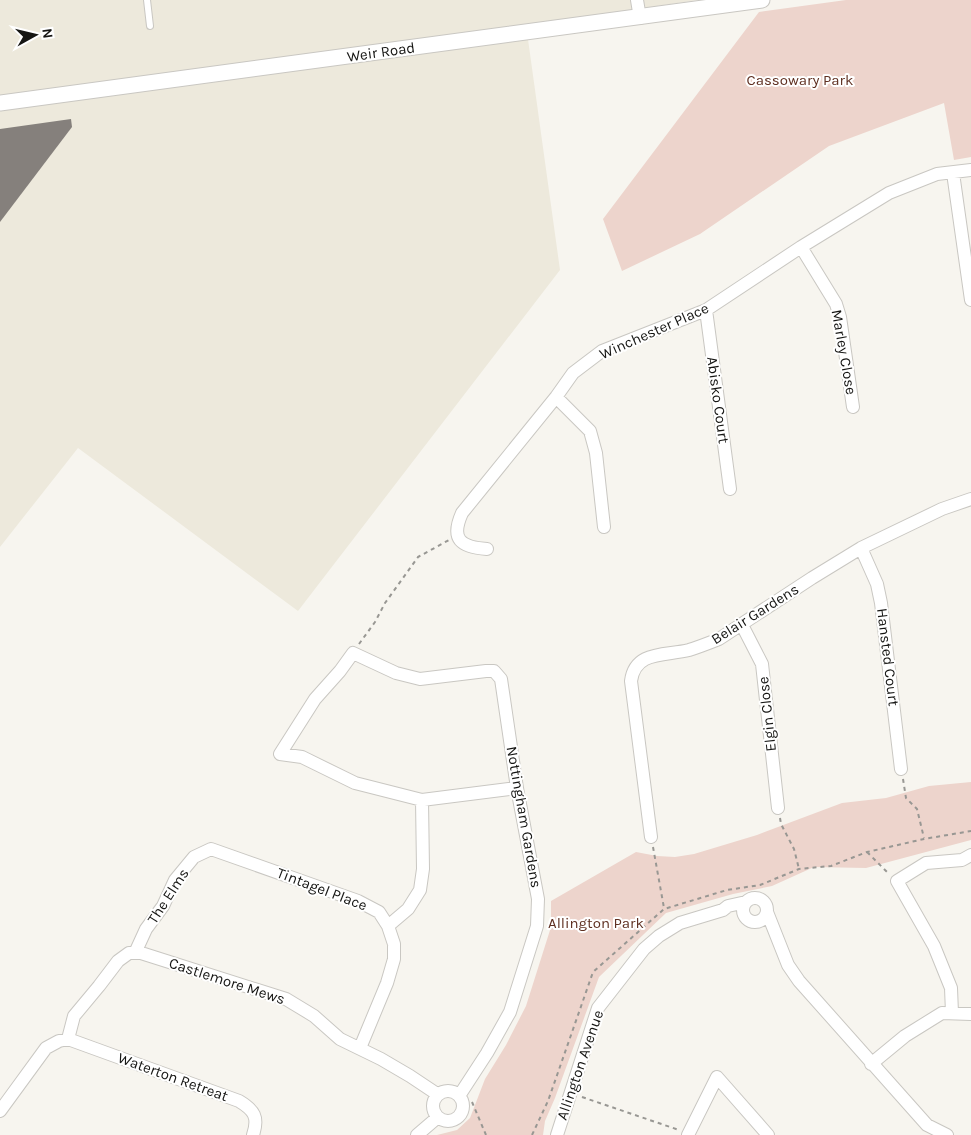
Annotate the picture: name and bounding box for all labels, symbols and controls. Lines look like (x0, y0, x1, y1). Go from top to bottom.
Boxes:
north arrow (10, 10, 60, 60)
text: N (38, 27, 56, 39)
street label: Weir Road (346, 38, 416, 66)
park label: Cassowary Park (747, 71, 853, 89)
street label: Winchester Place (597, 299, 711, 363)
street label: Marley Close (828, 308, 860, 396)
street label: Abisko Court (703, 355, 733, 445)
street label: Belair Gardens (708, 580, 802, 648)
street label: Hansted Court (873, 607, 903, 707)
street label: Elgin Close (754, 676, 780, 752)
street label: Nottingham Gardens (503, 745, 545, 889)
street label: Tintagel Place (274, 864, 370, 914)
street label: The Elms (143, 865, 193, 927)
park label: Allington Park (548, 914, 644, 932)
street label: Castlemore Mews (167, 954, 287, 1008)
street label: Allington Avenue (553, 1008, 607, 1122)
street label: Waterton Retreat (115, 1049, 231, 1105)

